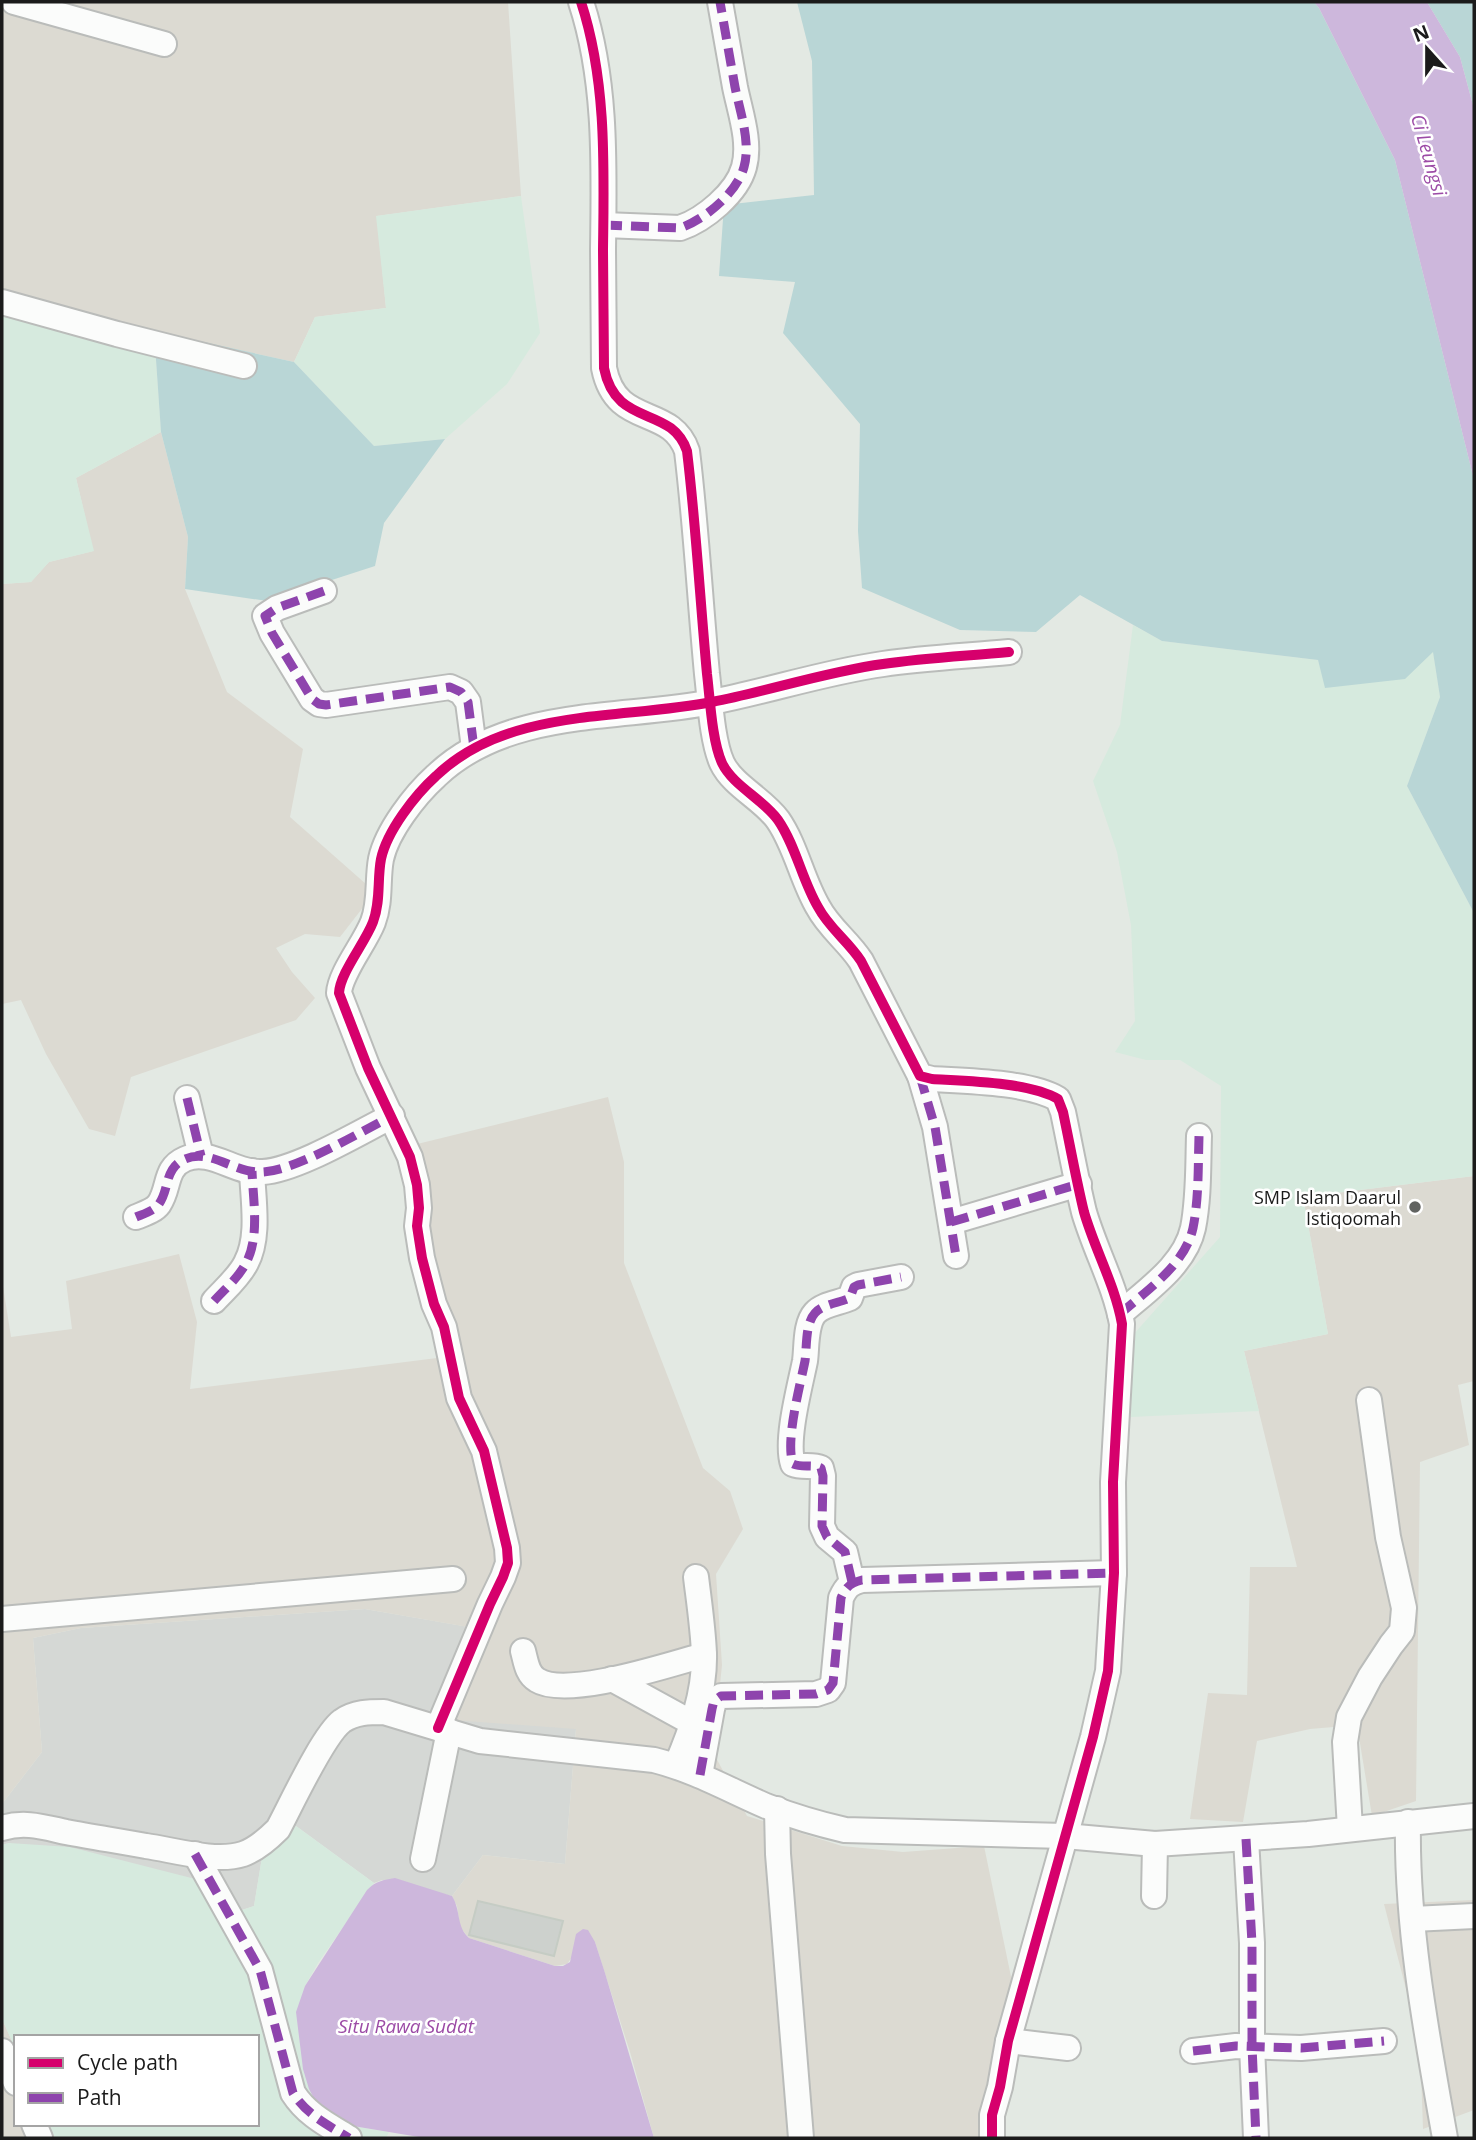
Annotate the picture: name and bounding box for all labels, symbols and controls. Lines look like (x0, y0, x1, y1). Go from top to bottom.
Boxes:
north arrow (1392, 14, 1462, 84)
text: N (1409, 18, 1433, 48)
water label: Ci Leungsi (1405, 111, 1453, 200)
place label: SMP Islam Daarul Istiqoomah (1254, 1185, 1401, 1230)
marker: SMP Islam Daarul Istiqoomah (1407, 1199, 1423, 1215)
water label: Situ Rawa Sudat (338, 2013, 475, 2039)
legend (14, 2035, 259, 2126)
text: Cycle path (77, 2048, 178, 2076)
text: Path (77, 2083, 122, 2111)

